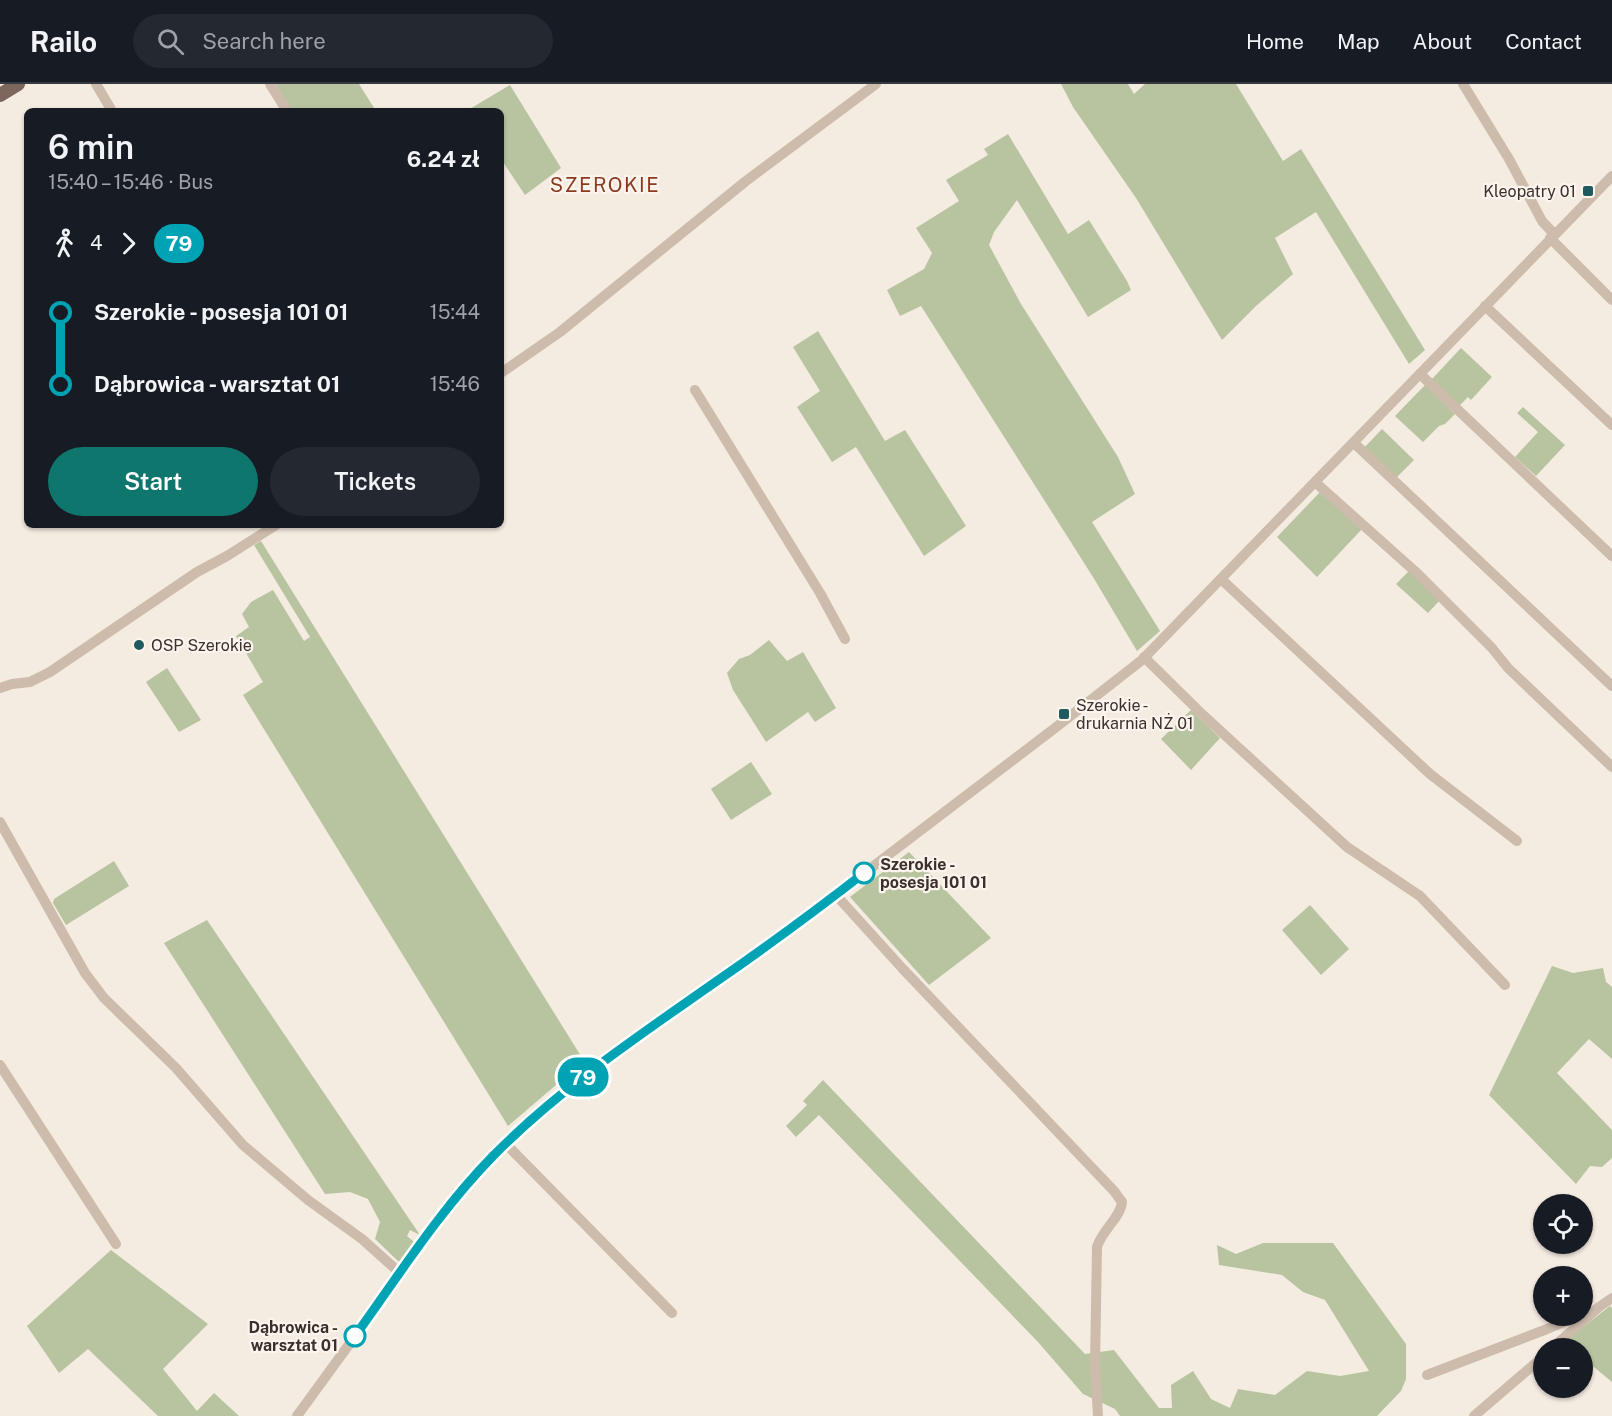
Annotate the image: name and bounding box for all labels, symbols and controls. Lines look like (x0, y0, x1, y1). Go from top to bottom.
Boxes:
search box (133, 14, 553, 68)
text: Railo (30, 25, 97, 58)
icon: search (154, 25, 187, 58)
text: Search here (202, 28, 326, 54)
text: Home (1246, 29, 1304, 54)
text: Map (1337, 29, 1380, 54)
text: About (1413, 29, 1472, 54)
text: Contact (1505, 29, 1582, 54)
text: 6 min (48, 128, 134, 166)
text: 6.24 zł (407, 146, 480, 172)
text: 15:40 – 15:46 · Bus (48, 170, 213, 194)
district label: SZEROKIE (550, 173, 660, 197)
place label: Kleopatry 01 (1483, 182, 1576, 201)
marker: Kleopatry 01 (1581, 184, 1595, 198)
icon: walk (48, 227, 81, 260)
icon: forward (112, 227, 145, 260)
text: 4 (90, 231, 103, 255)
text: 79 (166, 231, 192, 256)
text: Szerokie - posesja 101 01 (94, 299, 348, 325)
text: 15:44 (430, 300, 480, 324)
text: Dąbrowica - warsztat 01 (94, 371, 340, 397)
text: 15:46 (430, 372, 480, 396)
button: Start (48, 447, 258, 516)
button: Tickets (270, 447, 480, 516)
place label: OSP Szerokie (151, 636, 252, 655)
marker: OSP Szerokie (132, 638, 146, 652)
place label: Szerokie - drukarnia NŻ 01 (1076, 696, 1194, 733)
marker: Szerokie - drukarnia NŻ 01 (1057, 707, 1071, 721)
place label: Szerokie - posesja 101 01 (880, 855, 987, 892)
marker: Szerokie - posesja 101 01 (853, 862, 875, 884)
line badge: 79 (556, 1058, 610, 1096)
text: 79 (570, 1065, 596, 1090)
map controls (1533, 1194, 1593, 1398)
button: locate (1533, 1194, 1593, 1254)
button: + (1533, 1266, 1593, 1326)
place label: Dąbrowica - warsztat 01 (248, 1318, 338, 1355)
marker: Dąbrowica - warsztat 01 (344, 1325, 366, 1347)
button: − (1533, 1338, 1593, 1398)

